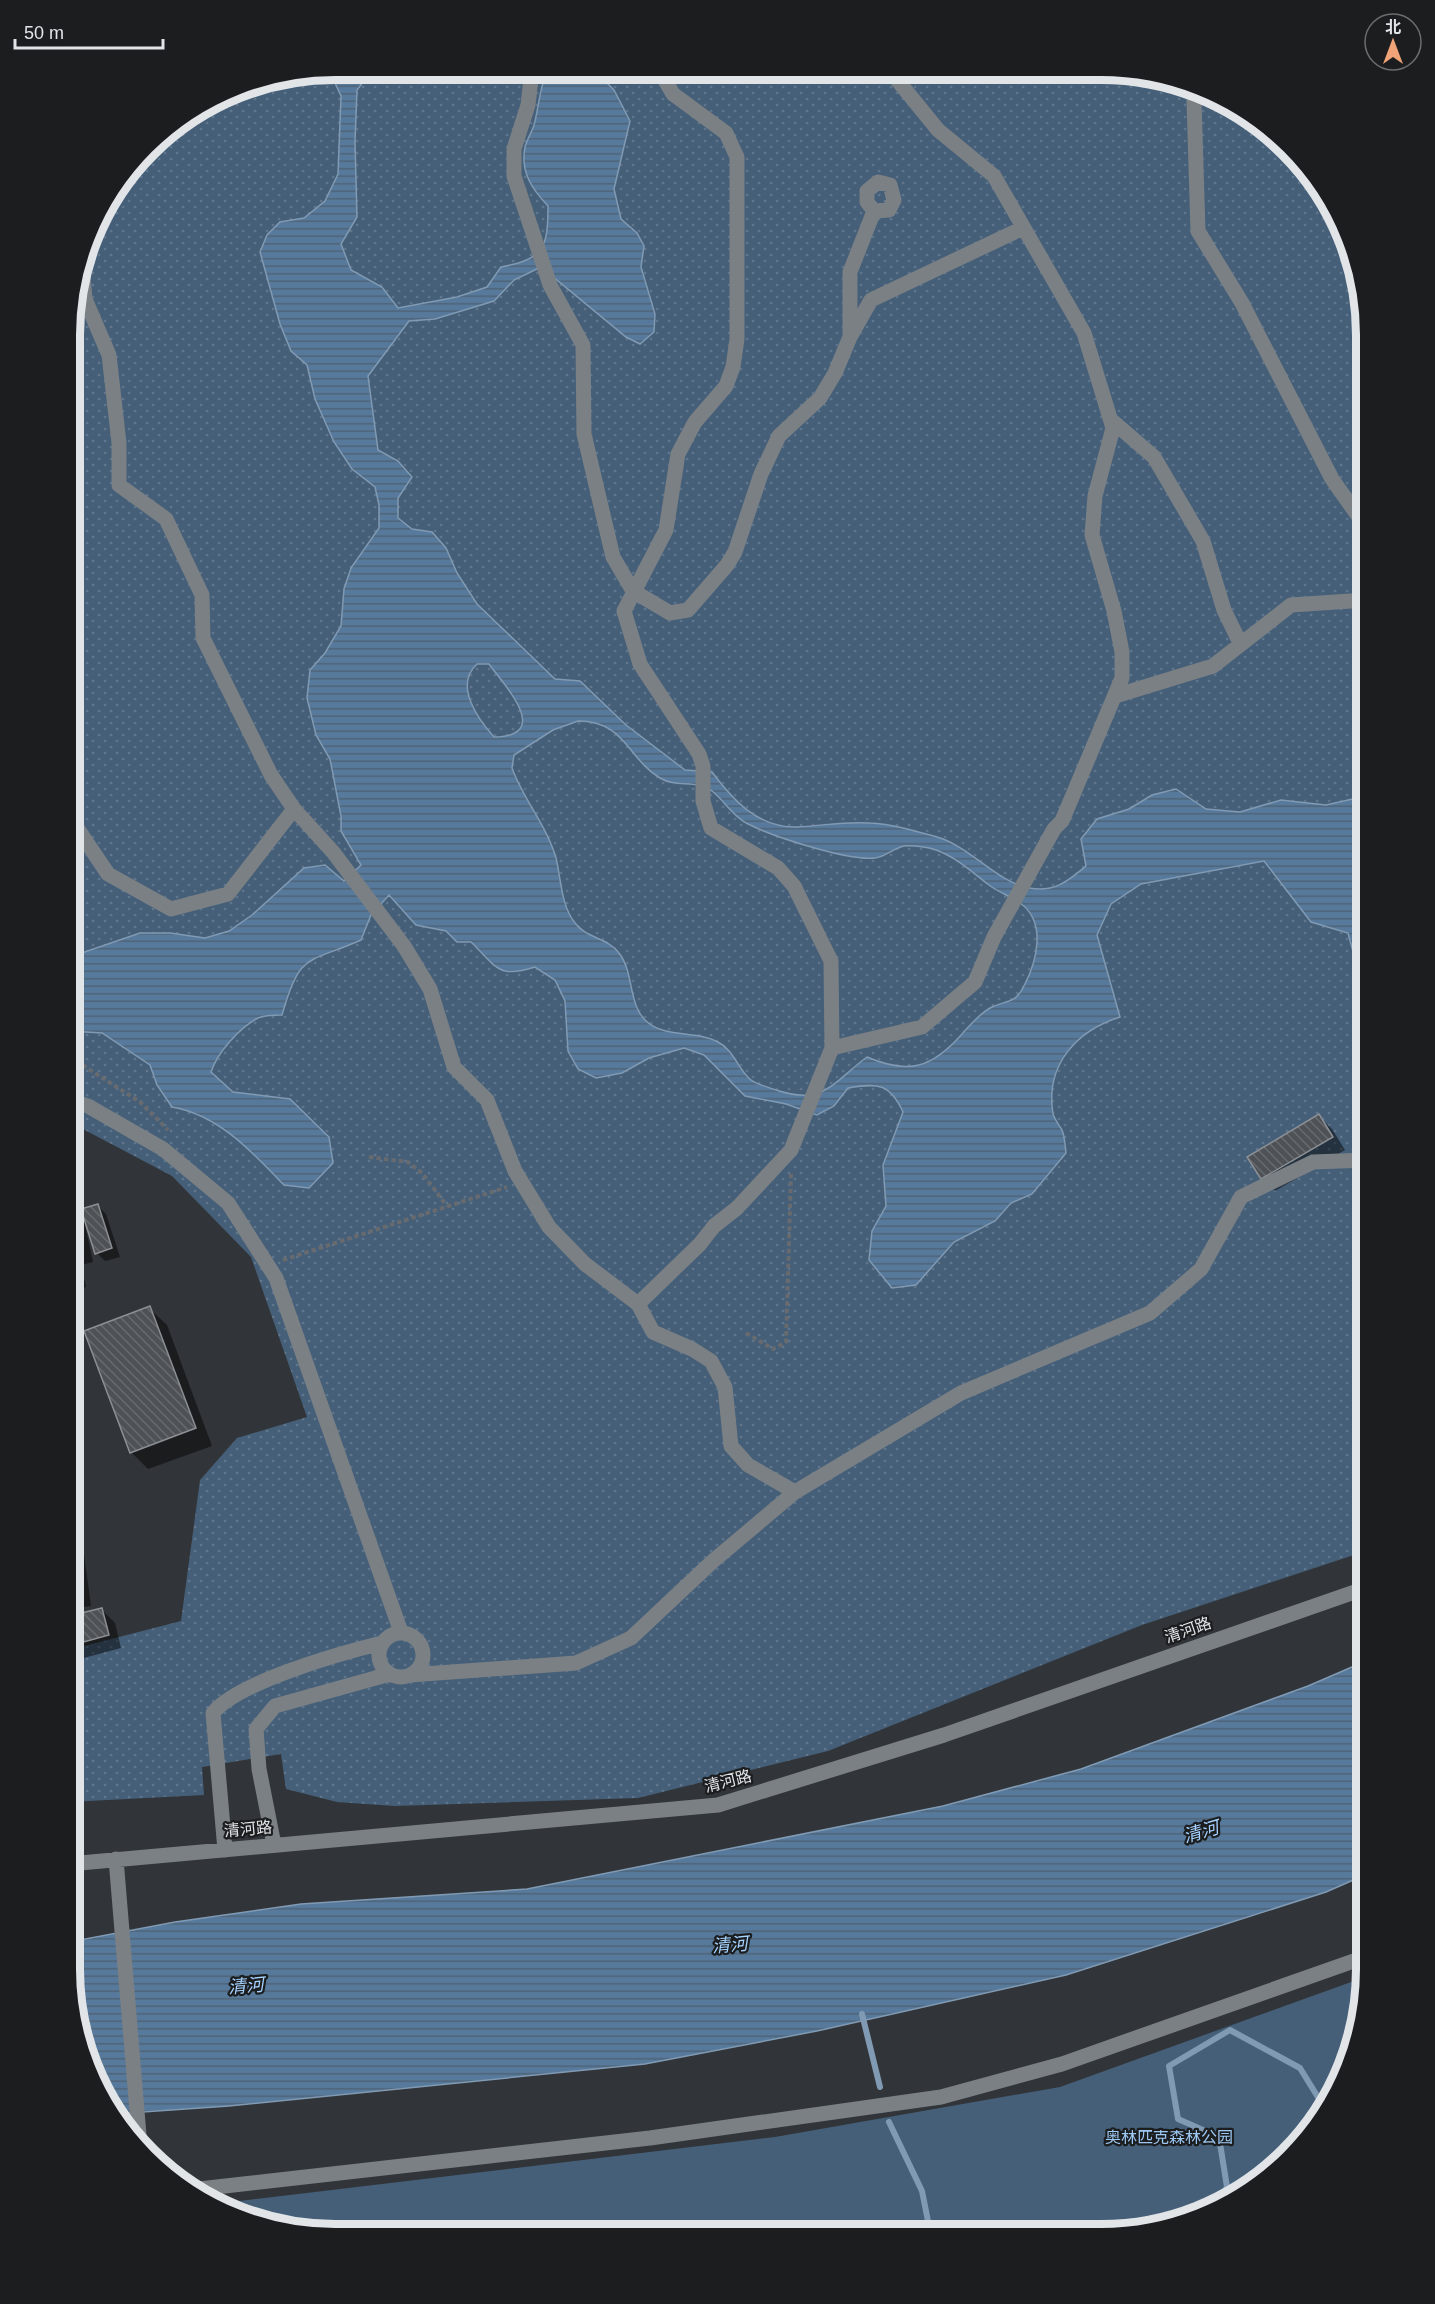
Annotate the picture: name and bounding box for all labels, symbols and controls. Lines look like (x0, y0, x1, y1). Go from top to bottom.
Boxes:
scale bar (15, 12, 164, 50)
north arrow (1363, 12, 1423, 72)
text: 北 (1385, 19, 1401, 36)
text: 50 m (24, 23, 64, 43)
street label: 清河路 (1163, 1614, 1213, 1646)
street label: 清河路 (703, 1767, 753, 1795)
water label: 清河 (1181, 1817, 1224, 1847)
street label: 清河路 (223, 1818, 273, 1840)
water label: 清河 (711, 1933, 752, 1957)
water label: 清河 (227, 1974, 268, 1998)
park label: 奥林匹克森林公园 (1105, 2129, 1233, 2146)

